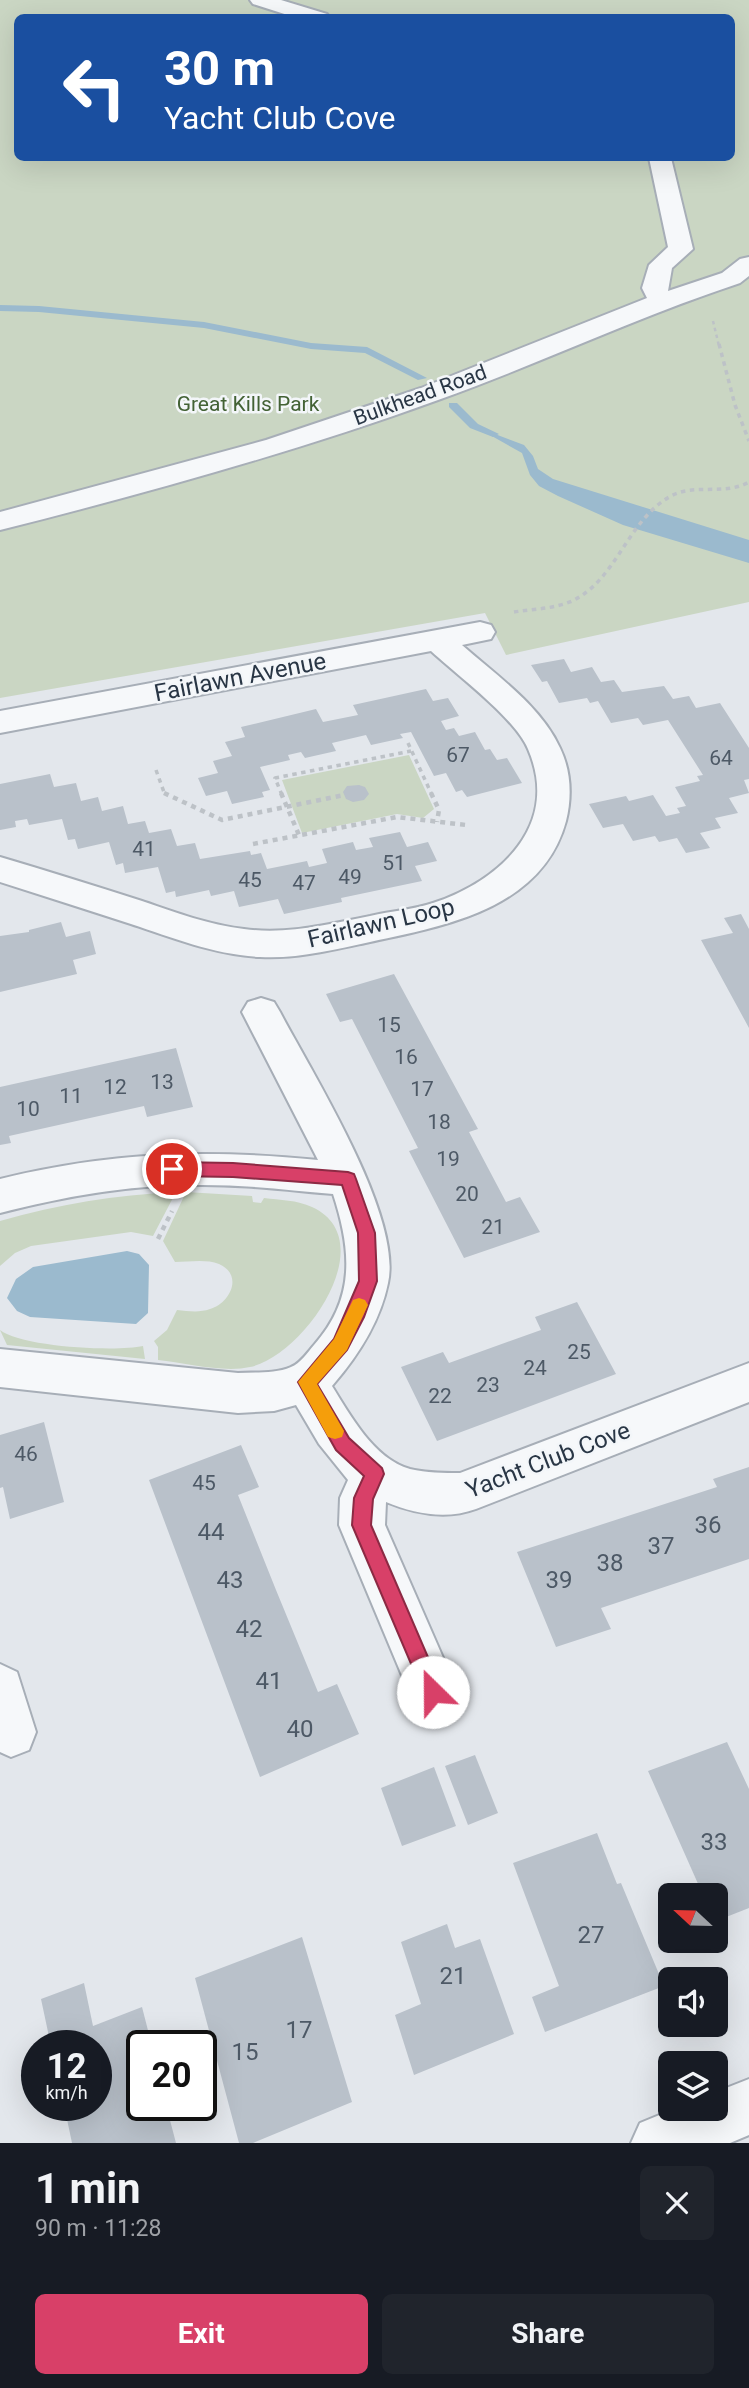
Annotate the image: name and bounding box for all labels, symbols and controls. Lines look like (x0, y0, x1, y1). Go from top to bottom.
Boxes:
text: 30 m (164, 40, 275, 97)
icon: left (49, 42, 140, 133)
text: Yacht Club Cove (164, 99, 396, 137)
street label: Bulkhead Road (350, 360, 490, 430)
park label: Great Kills Park (177, 392, 320, 416)
street label: Fairlawn Avenue (152, 647, 328, 707)
house number: 67 (446, 743, 470, 767)
house number: 64 (709, 746, 733, 770)
house number: 41 (132, 837, 156, 861)
house number: 51 (382, 851, 406, 875)
house number: 49 (338, 865, 362, 889)
house number: 45 (238, 868, 262, 892)
house number: 47 (292, 871, 316, 895)
street label: Fairlawn Loop (305, 893, 457, 953)
house number: 15 (377, 1013, 401, 1037)
house number: 16 (394, 1045, 418, 1069)
house number: 13 (150, 1070, 174, 1094)
house number: 12 (103, 1075, 127, 1099)
house number: 17 (410, 1077, 434, 1101)
house number: 11 (59, 1084, 83, 1108)
house number: 10 (16, 1097, 40, 1121)
house number: 18 (427, 1110, 451, 1134)
pin (142, 1139, 202, 1199)
house number: 19 (436, 1147, 460, 1171)
icon: arrive (153, 1150, 191, 1188)
house number: 20 (455, 1182, 479, 1206)
house number: 21 (481, 1215, 505, 1239)
house number: 25 (567, 1340, 591, 1364)
house number: 24 (523, 1356, 547, 1380)
house number: 23 (476, 1373, 500, 1397)
house number: 22 (428, 1384, 452, 1408)
street label: Yacht Club Cove (462, 1416, 634, 1504)
house number: 46 (14, 1442, 38, 1466)
house number: 45 (192, 1471, 216, 1495)
house number: 36 (695, 1511, 721, 1539)
house number: 44 (198, 1518, 224, 1546)
house number: 37 (648, 1532, 674, 1560)
house number: 38 (597, 1549, 623, 1577)
house number: 43 (217, 1566, 243, 1594)
house number: 39 (546, 1566, 572, 1594)
house number: 42 (236, 1615, 262, 1643)
position arrow (396, 1655, 470, 1729)
house number: 41 (256, 1667, 282, 1695)
house number: 40 (287, 1715, 313, 1743)
house number: 33 (701, 1828, 727, 1856)
north arrow (658, 1883, 728, 1953)
map controls (658, 1883, 728, 2121)
house number: 27 (578, 1921, 604, 1949)
house number: 21 (440, 1962, 466, 1990)
button: sound (658, 1967, 728, 2037)
house number: 17 (286, 2016, 312, 2044)
speed limit sign: 20 (126, 2030, 217, 2121)
house number: 15 (232, 2038, 258, 2066)
text: 12 (46, 2046, 87, 2087)
button: layers (658, 2051, 728, 2121)
text: km/h (45, 2082, 88, 2103)
text: 1 min (35, 2164, 141, 2213)
button: close (640, 2166, 714, 2240)
text: 90 m · 11:28 (35, 2215, 161, 2242)
button: Exit (35, 2294, 368, 2374)
button: Share (382, 2294, 714, 2374)

